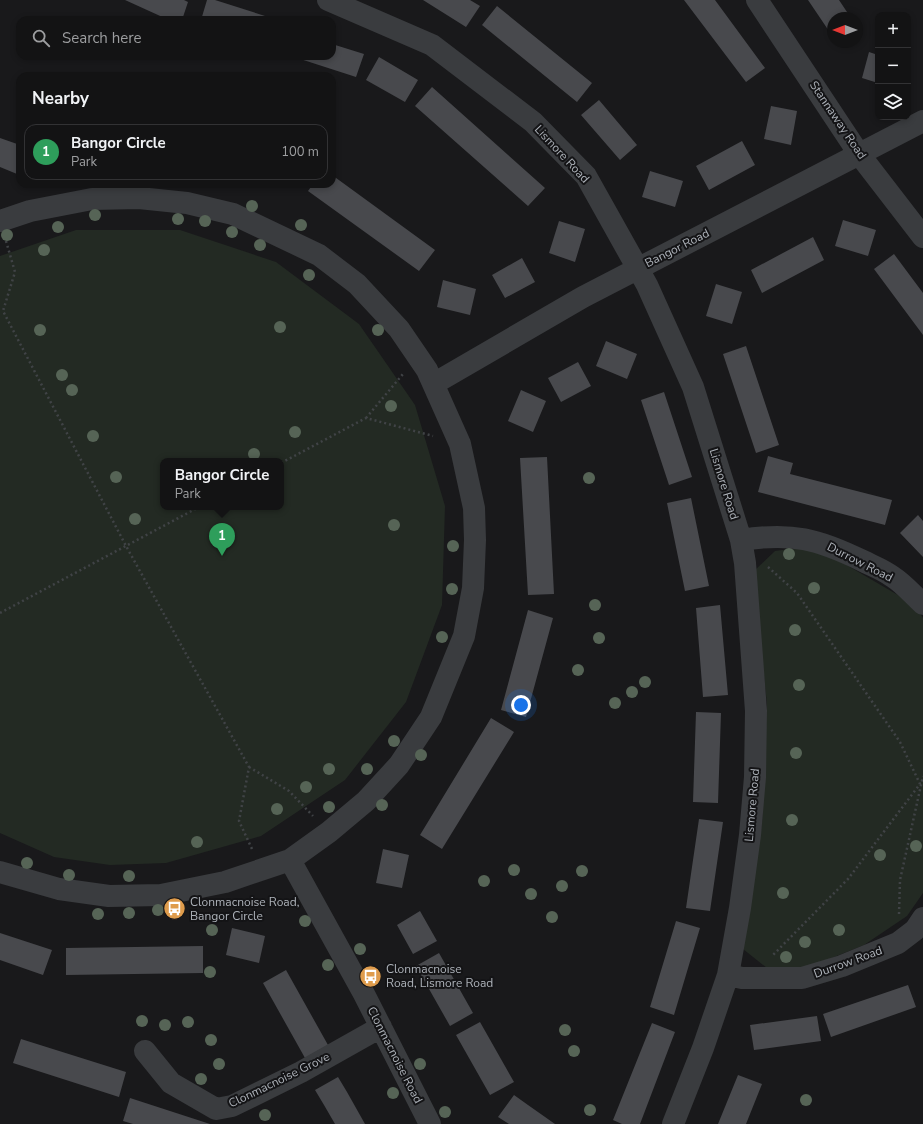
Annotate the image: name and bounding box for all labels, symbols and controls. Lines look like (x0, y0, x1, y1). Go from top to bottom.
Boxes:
north arrow (827, 12, 863, 48)
map controls (875, 12, 911, 120)
button: + (875, 12, 911, 48)
search box (16, 16, 336, 60)
icon: search (30, 27, 52, 49)
text: Search here (62, 28, 142, 48)
button: − (875, 48, 911, 84)
street label: Stannaway Road (806, 78, 870, 162)
button: layers (875, 84, 911, 120)
text: Nearby (32, 87, 89, 110)
street label: Lismore Road (531, 122, 593, 186)
text: Bangor Circle (71, 133, 166, 153)
text: 1 (42, 143, 50, 161)
text: 100 m (281, 143, 319, 161)
text: Park (71, 153, 97, 171)
street label: Bangor Road (642, 225, 712, 271)
street label: Lismore Road (706, 446, 742, 522)
popup (160, 458, 284, 510)
text: Bangor Circle (175, 465, 269, 485)
text: Park (175, 485, 201, 503)
pin: 1 (209, 523, 235, 556)
street label: Durrow Road (824, 539, 896, 585)
your location (511, 695, 531, 715)
street label: Lismore Road (741, 768, 763, 842)
place label: Clonmacnoise Road, Bangor Circle (190, 894, 299, 924)
bus stop icon: Clonmacnoise Road, Bangor Circle (161, 896, 187, 922)
street label: Durrow Road (812, 942, 884, 982)
place label: Clonmacnoise Road, Lismore Road (386, 961, 493, 991)
bus stop icon: Clonmacnoise Road, Lismore Road (357, 963, 383, 989)
street label: Clonmacnoise Road (364, 1004, 426, 1106)
street label: Clonmacnoise Grove (226, 1049, 332, 1111)

